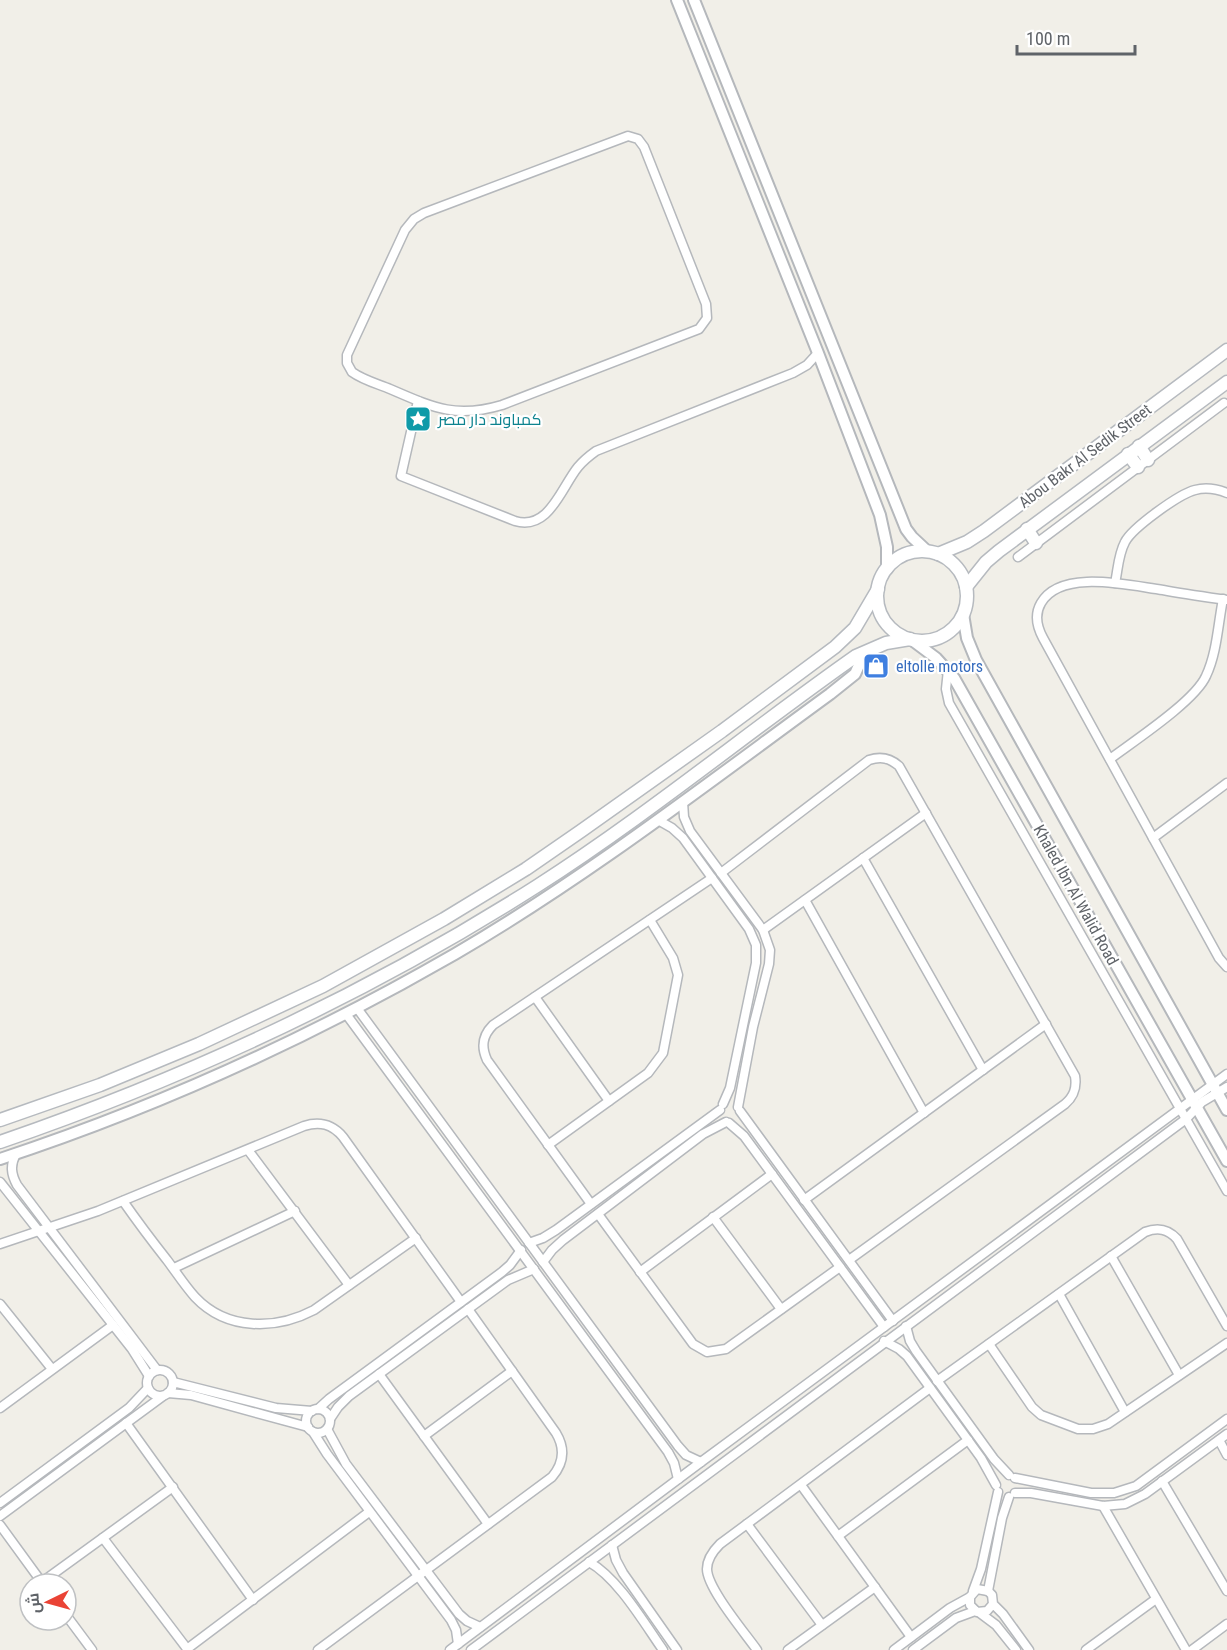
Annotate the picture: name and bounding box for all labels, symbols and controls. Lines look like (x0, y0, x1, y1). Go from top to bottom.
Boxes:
scale bar (1017, 18, 1136, 56)
text: 100 m (1026, 28, 1070, 49)
street label: Abou Bakr Al Sedik Street (1015, 400, 1155, 512)
place icon: كمباوند دار مصر (403, 404, 433, 434)
place label: كمباوند دار مصر (437, 410, 542, 429)
shop icon: eltolle motors (861, 651, 891, 681)
place label: eltolle motors (896, 657, 983, 676)
street label: Khaled Ibn Al Walid Road (1030, 822, 1122, 968)
north arrow (18, 1572, 78, 1632)
text: ش (23, 1592, 44, 1614)

